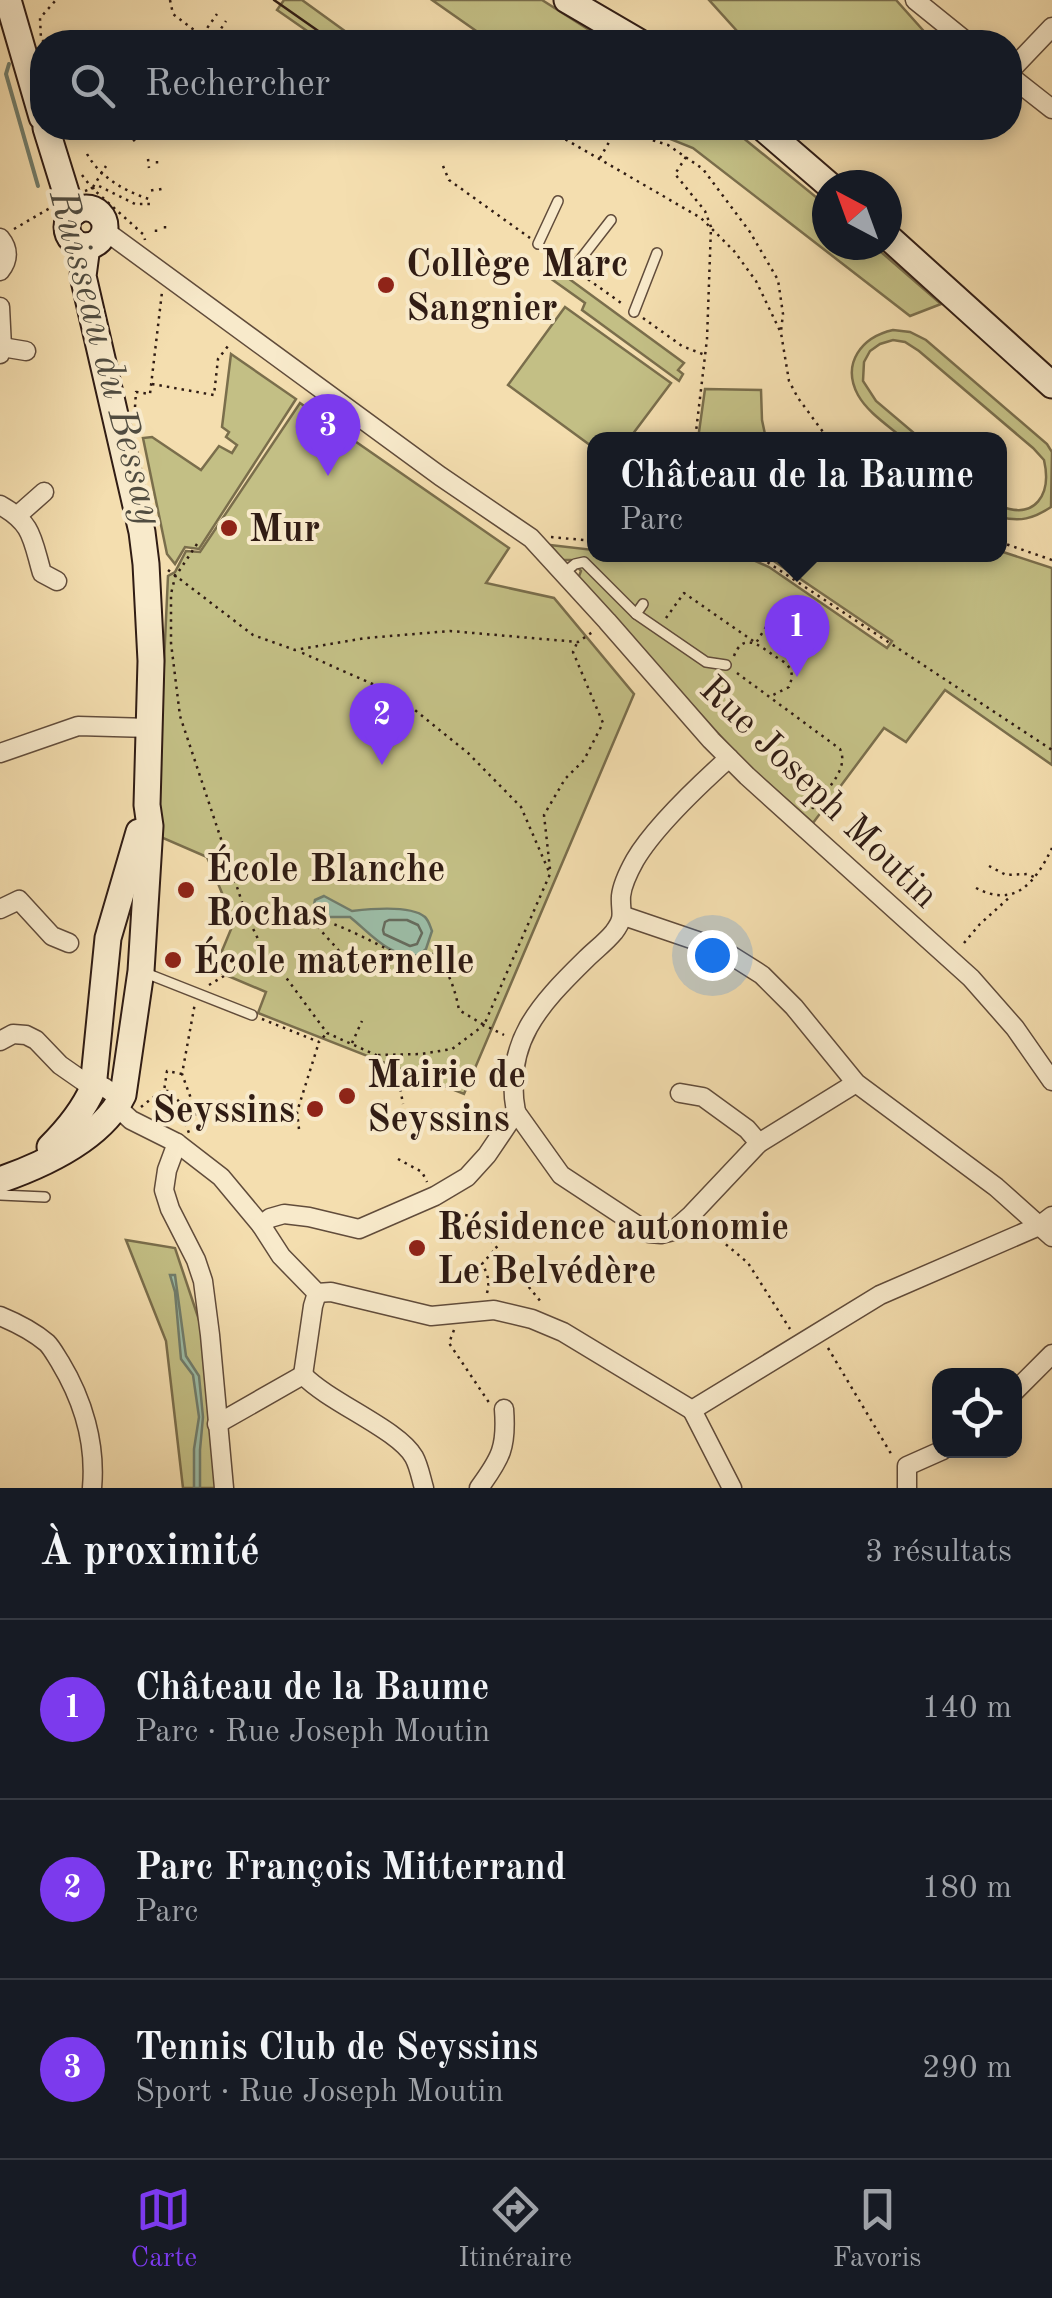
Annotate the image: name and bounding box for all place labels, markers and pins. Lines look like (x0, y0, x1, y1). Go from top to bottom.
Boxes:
place label: Collège Marc Sangnier (406, 247, 629, 329)
marker: Collège Marc Sangnier (375, 274, 397, 296)
pin: 3 (296, 394, 360, 476)
place label: Mur (249, 512, 320, 550)
marker: Mur (218, 517, 240, 539)
pin: 1 (764, 594, 830, 677)
pin: 2 (350, 682, 414, 765)
place label: École Blanche Rochas (206, 844, 446, 934)
marker: École Blanche Rochas (175, 879, 197, 901)
place label: École maternelle (193, 936, 475, 982)
marker: École maternelle (162, 949, 184, 971)
place label: Mairie de Seyssins (367, 1058, 526, 1140)
marker: Mairie de Seyssins (336, 1085, 358, 1107)
place label: Seyssins (152, 1093, 295, 1131)
marker: Seyssins (304, 1098, 326, 1120)
place label: Résidence autonomie Le Belvédère (437, 1210, 789, 1292)
marker: Résidence autonomie Le Belvédère (406, 1237, 428, 1259)

